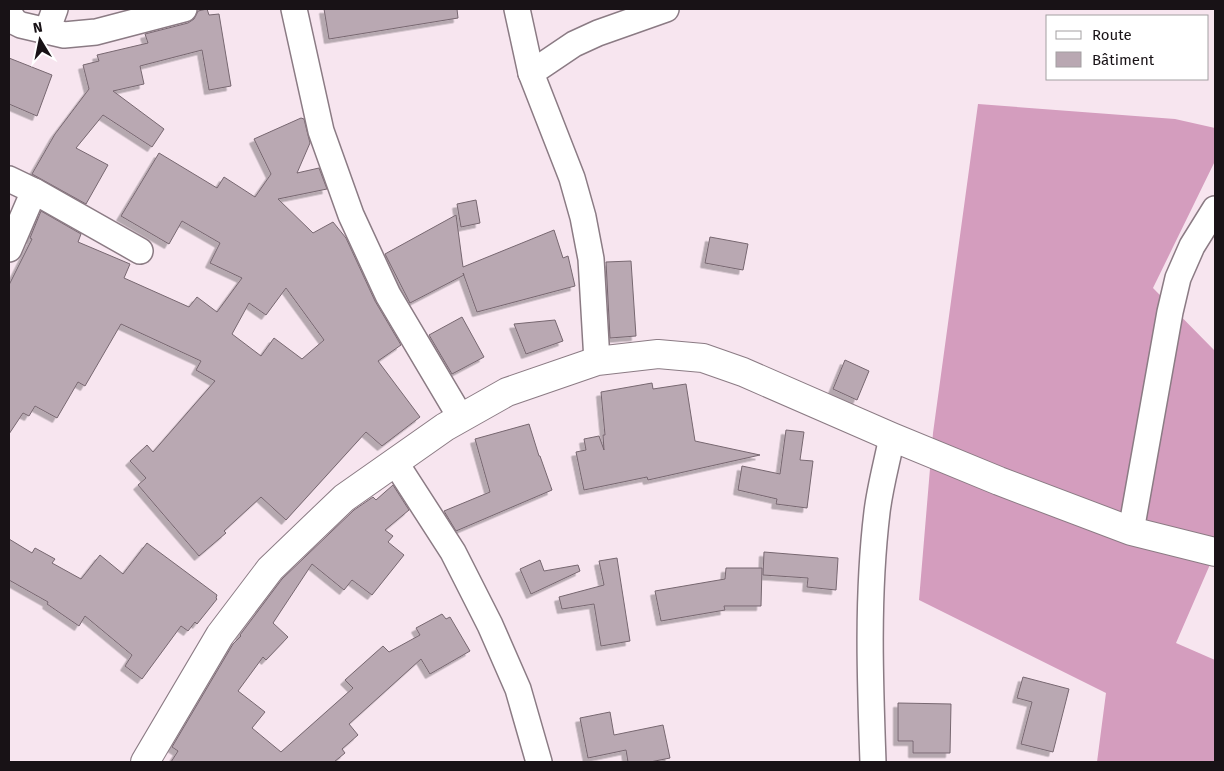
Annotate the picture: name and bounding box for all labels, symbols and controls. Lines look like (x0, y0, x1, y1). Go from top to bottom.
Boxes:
north arrow (15, 15, 65, 65)
legend (1046, 15, 1209, 80)
text: N (32, 19, 44, 37)
text: Route (1092, 26, 1132, 44)
text: Bâtiment (1092, 51, 1155, 69)

